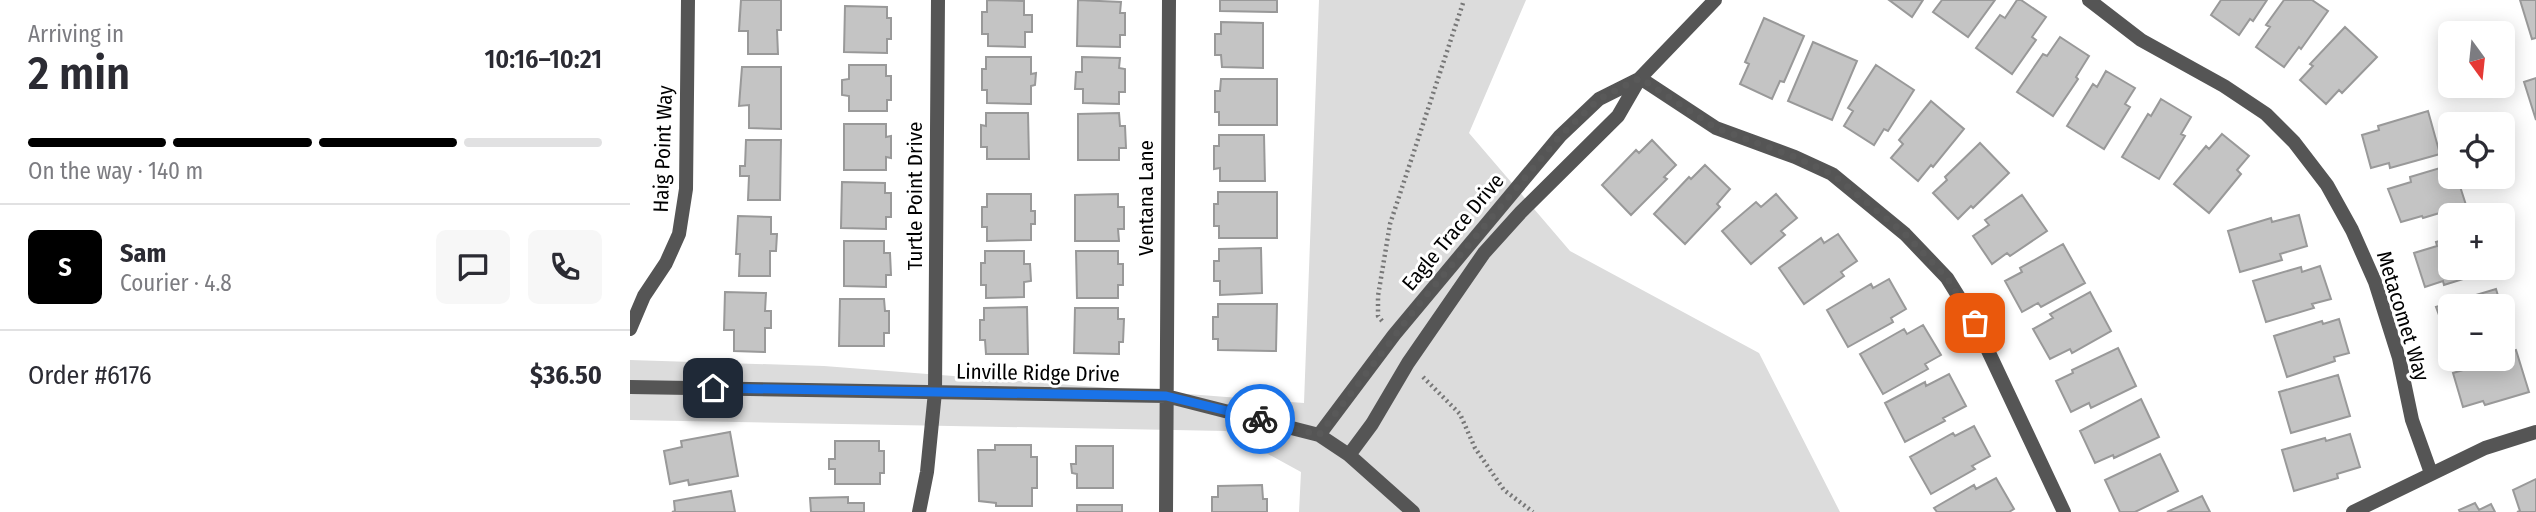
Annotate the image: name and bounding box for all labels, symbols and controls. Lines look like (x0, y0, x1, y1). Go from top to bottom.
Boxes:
text: Arriving in (28, 20, 124, 48)
north arrow (2438, 21, 2515, 98)
map controls (2438, 21, 2515, 371)
text: 10:16–10:21 (484, 44, 602, 75)
text: 2 min (28, 46, 130, 101)
street label: Haig Point Way (648, 84, 678, 213)
button: locate (2438, 112, 2515, 189)
street label: Turtle Point Drive (902, 122, 928, 270)
street label: Ventana Lane (1133, 140, 1159, 256)
text: On the way · 140 m (28, 157, 203, 185)
street label: Eagle Trace Drive (1397, 168, 1509, 296)
button: + (2438, 203, 2515, 280)
button: chat (436, 230, 510, 304)
button: phone (528, 230, 602, 304)
text: Sam (120, 238, 166, 269)
street label: Metacomet Way (2371, 248, 2435, 385)
text: S (58, 252, 72, 283)
text: Courier · 4.8 (120, 269, 232, 297)
pin (1945, 293, 2005, 353)
button: − (2438, 294, 2515, 371)
icon: bag (1956, 304, 1994, 342)
pin (683, 358, 743, 418)
street label: Linville Ridge Drive (956, 359, 1120, 387)
text: Order #6176 (28, 360, 152, 391)
text: $36.50 (530, 360, 602, 391)
icon: home (694, 369, 732, 407)
courier (1225, 384, 1295, 454)
icon: bike (1241, 400, 1279, 438)

